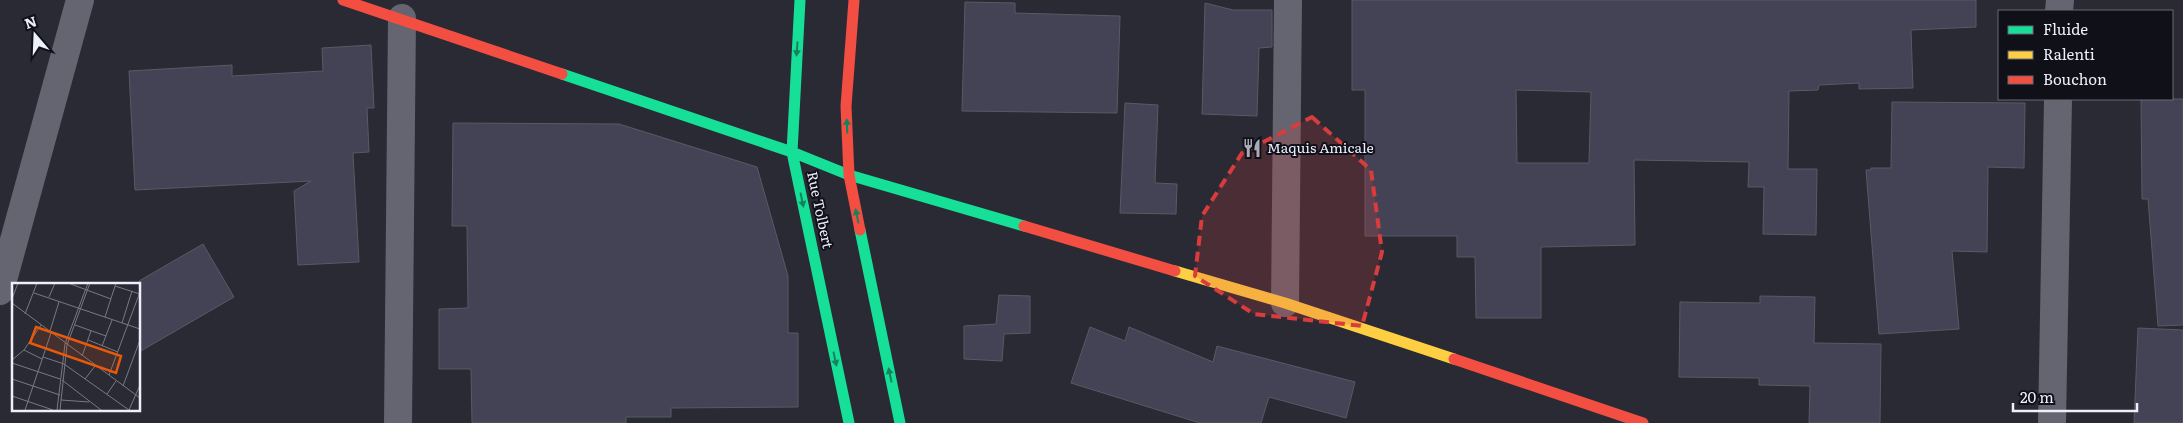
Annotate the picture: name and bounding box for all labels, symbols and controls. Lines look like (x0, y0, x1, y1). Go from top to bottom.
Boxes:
north arrow (10, 10, 60, 60)
text: N (22, 10, 39, 33)
legend (1998, 10, 2173, 100)
text: Fluide (2043, 17, 2088, 40)
one-way arrow (792, 41, 800, 57)
text: Ralenti (2043, 42, 2095, 65)
text: Bouchon (2043, 67, 2107, 90)
one-way arrow (842, 118, 850, 134)
restaurant icon: Maquis Amicale (1241, 137, 1263, 159)
place label: Maquis Amicale (1267, 137, 1374, 157)
street label: Rue Tolbert (803, 169, 839, 251)
one-way arrow (799, 192, 807, 208)
one-way arrow (853, 208, 861, 224)
inset map (12, 283, 140, 410)
one-way arrow (832, 351, 840, 367)
one-way arrow (886, 368, 894, 383)
scale bar (2013, 380, 2137, 412)
text: 20 m (2020, 385, 2054, 408)

